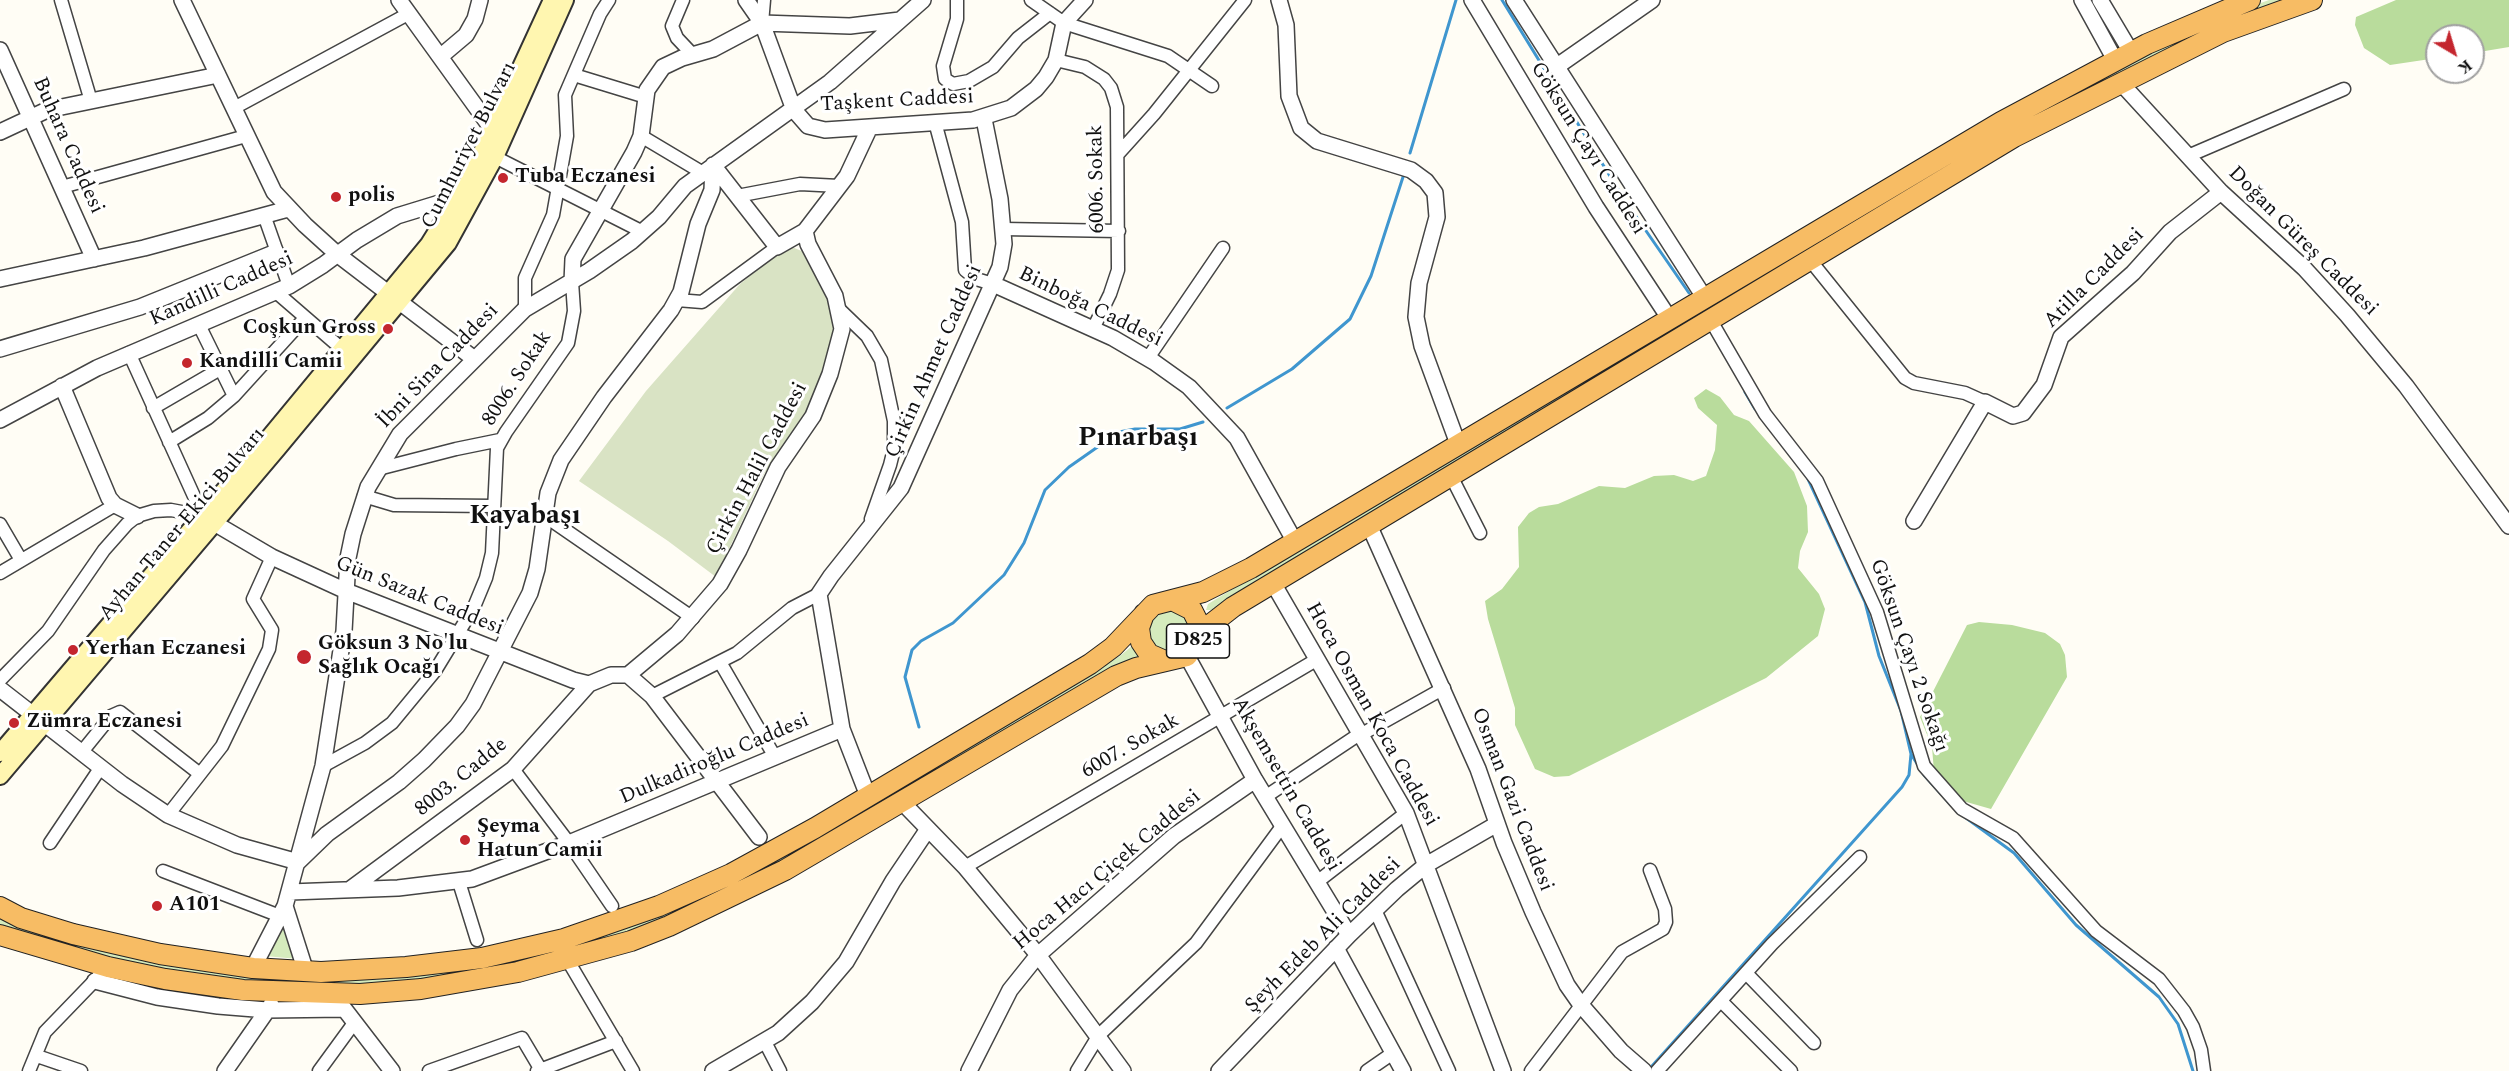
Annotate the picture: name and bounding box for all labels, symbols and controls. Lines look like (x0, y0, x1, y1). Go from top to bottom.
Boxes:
north arrow (2425, 24, 2485, 84)
text: K (2453, 53, 2477, 80)
street label: Cumhuriyet Bulvarı (417, 58, 523, 234)
street label: Göksun Çayı Caddesi (1524, 58, 1650, 240)
street label: Buhara Caddesi (26, 74, 108, 218)
street label: Taşkent Caddesi (820, 85, 974, 119)
street label: 6006. Sokak (1084, 124, 1112, 234)
street label: Doğan Güreş Caddesi (2222, 162, 2382, 322)
place label: Tuba Eczanesi (515, 165, 656, 191)
marker: Tuba Eczanesi (496, 171, 510, 185)
place label: polis (348, 184, 395, 210)
marker: polis (329, 190, 343, 204)
street label: Atilla Caddesi (2039, 223, 2151, 335)
street label: Kandilli Caddesi (146, 247, 298, 333)
street label: Çirkin Ahmet Caddesi (881, 261, 989, 463)
street label: Binboğa Caddesi (1014, 262, 1166, 354)
street label: İbni Sina Caddesi (373, 299, 505, 435)
place label: Coşkun Gross (243, 316, 376, 342)
marker: Coşkun Gross (381, 322, 395, 336)
street label: 8006. Sokak (478, 327, 558, 431)
place label: Kandilli Camii (199, 350, 343, 376)
marker: Kandilli Camii (180, 356, 194, 370)
street label: Çirkin Halil Caddesi (702, 378, 814, 560)
street label: Ayhan Taner Ekici Bulvarı (95, 423, 271, 627)
district label: Pınarbaşı (1078, 424, 1198, 456)
district label: Kayabaşı (469, 502, 581, 534)
street label: Gün Sazak Caddesi (331, 552, 507, 642)
street label: Göksun Çayı 2 Sokağı (1863, 556, 1953, 756)
street label: Hoca Osman Koca Caddesi (1299, 599, 1443, 831)
road number: D825 (1166, 624, 1230, 658)
place label: Göksun 3 No'lu Sağlık Ocağı (318, 632, 468, 682)
place label: Yerhan Eczanesi (85, 637, 246, 663)
marker: Yerhan Eczanesi (66, 643, 80, 657)
marker: Göksun 3 No'lu Sağlık Ocağı (295, 648, 313, 666)
street label: Akşemsettin Caddesi (1225, 693, 1345, 877)
street label: Osman Gazi Caddesi (1464, 705, 1558, 895)
street label: Dulkadiroğlu Caddesi (617, 709, 813, 811)
street label: 6007. Sokak (1078, 709, 1184, 785)
place label: Zümra Eczanesi (26, 710, 182, 736)
marker: Zümra Eczanesi (7, 716, 21, 730)
street label: 8003. Cadde (411, 733, 513, 823)
street label: Hoca Hacı Çiçek Caddesi (1009, 785, 1207, 957)
place label: Şeyma Hatun Camii (477, 815, 603, 865)
marker: Şeyma Hatun Camii (458, 833, 472, 847)
street label: Şeyh Edeb Ali Caddesi (1241, 853, 1407, 1019)
place label: A101 (169, 893, 221, 919)
marker: A101 (150, 899, 164, 913)

